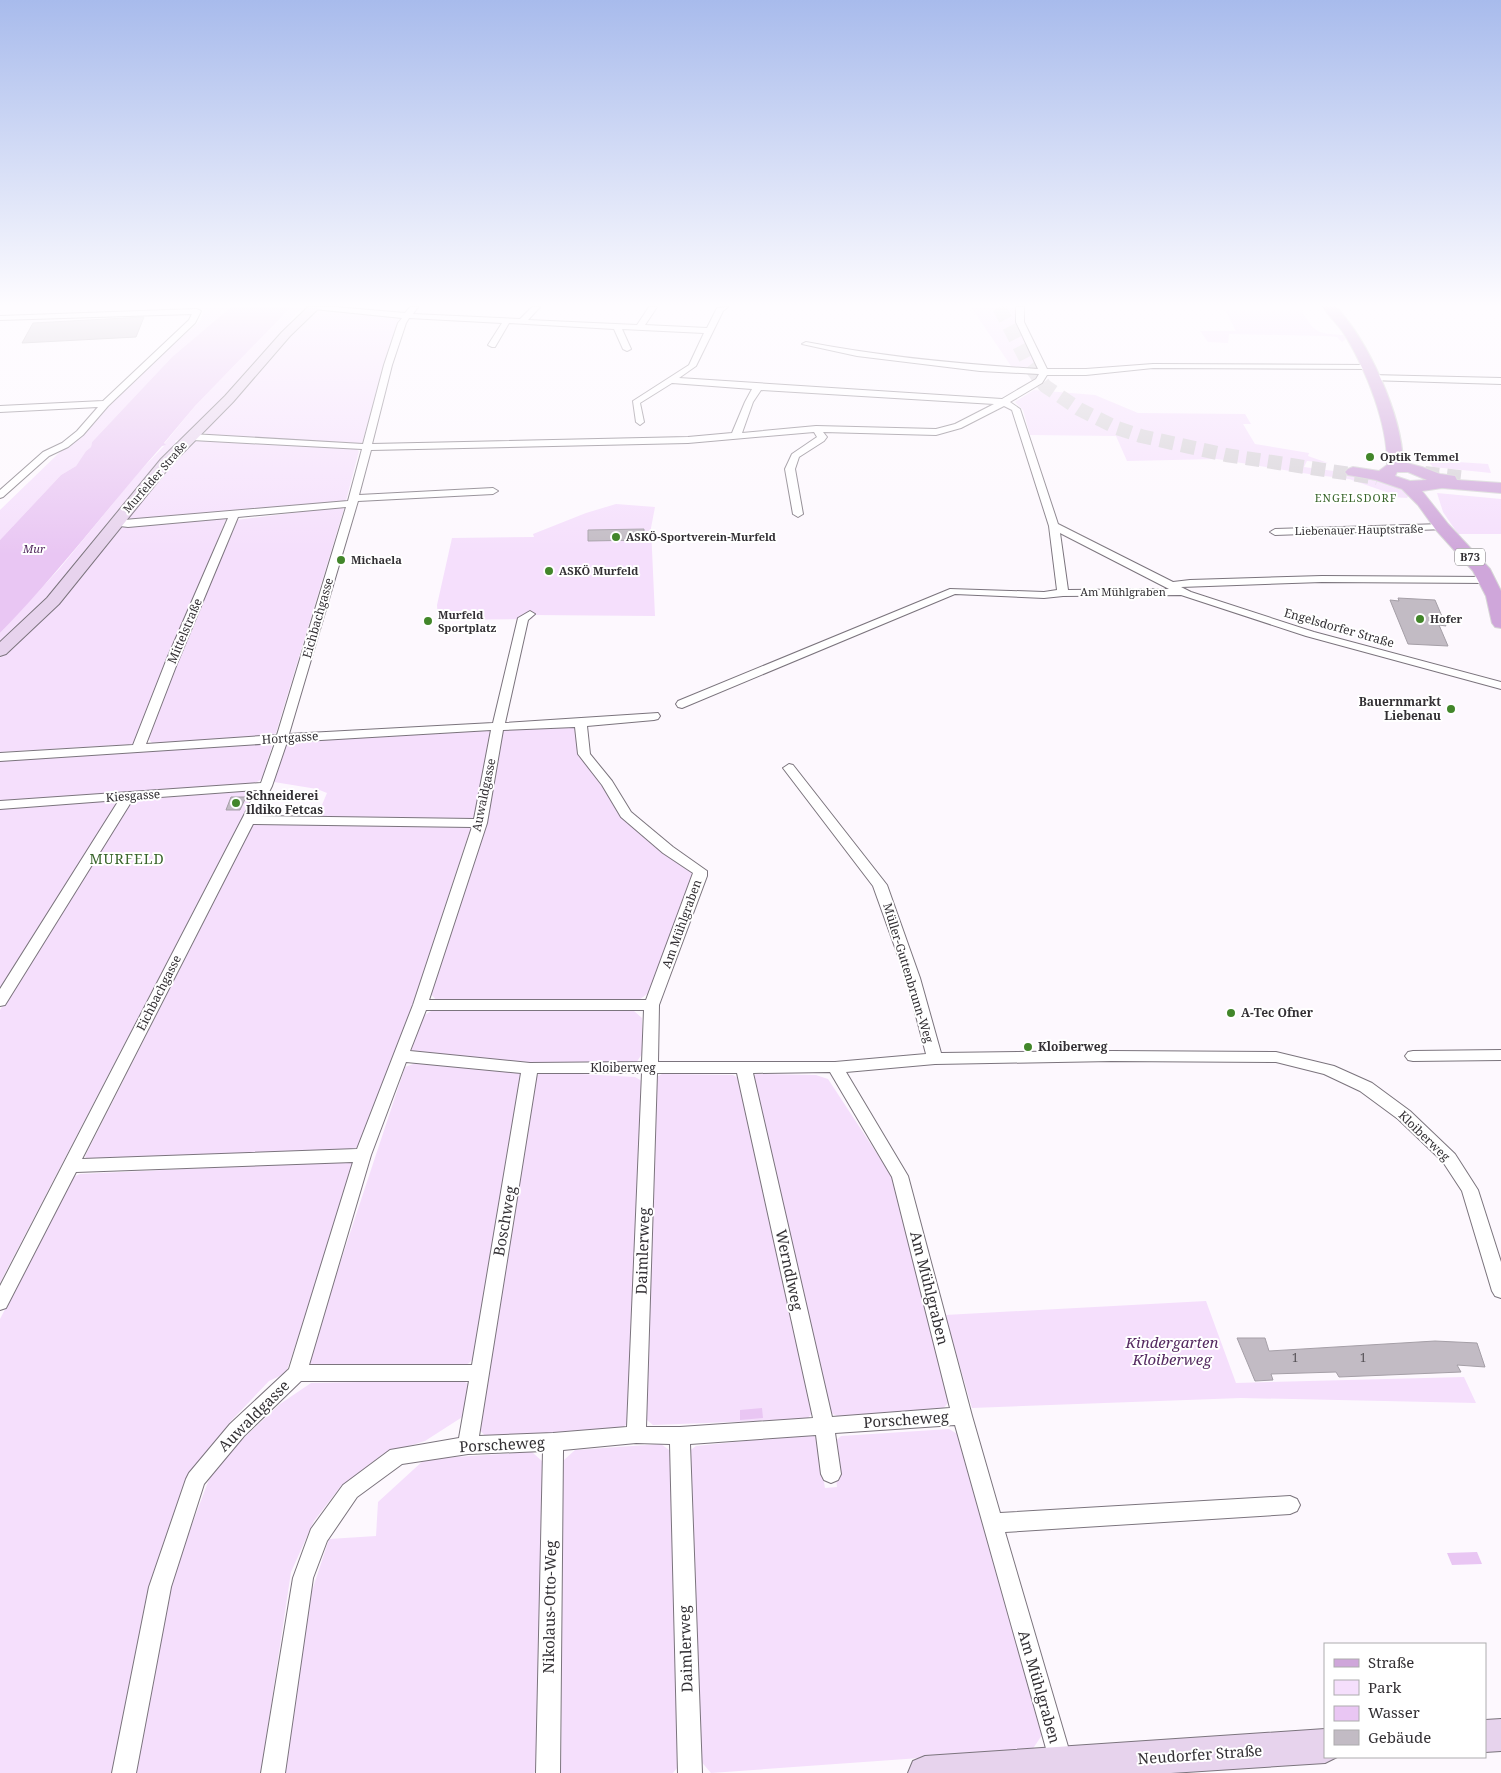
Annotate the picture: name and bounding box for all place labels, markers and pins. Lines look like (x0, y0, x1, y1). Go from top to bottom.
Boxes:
place label: Optik Temmel (1380, 449, 1459, 464)
marker: Optik Temmel (1364, 451, 1376, 463)
place label: ASKÖ-Sportverein-Murfeld (626, 529, 776, 544)
marker: ASKÖ-Sportverein-Murfeld (610, 531, 622, 543)
place label: Michaela (351, 552, 402, 567)
marker: Michaela (335, 554, 347, 566)
place label: ASKÖ Murfeld (559, 563, 638, 578)
marker: ASKÖ Murfeld (543, 565, 555, 577)
place label: Murfeld Sportplatz (438, 607, 496, 635)
place label: Hofer (1430, 611, 1463, 626)
marker: Hofer (1414, 613, 1426, 625)
marker: Murfeld Sportplatz (422, 615, 434, 627)
place label: Bauernmarkt Liebenau (1359, 693, 1441, 724)
marker: Bauernmarkt Liebenau (1445, 703, 1457, 715)
place label: Schneiderei Ildiko Fetcas (246, 787, 323, 818)
marker: Schneiderei Ildiko Fetcas (230, 797, 242, 809)
place label: A-Tec Ofner (1241, 1004, 1314, 1021)
marker: A-Tec Ofner (1225, 1007, 1237, 1019)
place label: Kloiberweg (1038, 1038, 1108, 1055)
marker: Kloiberweg (1022, 1041, 1034, 1053)

